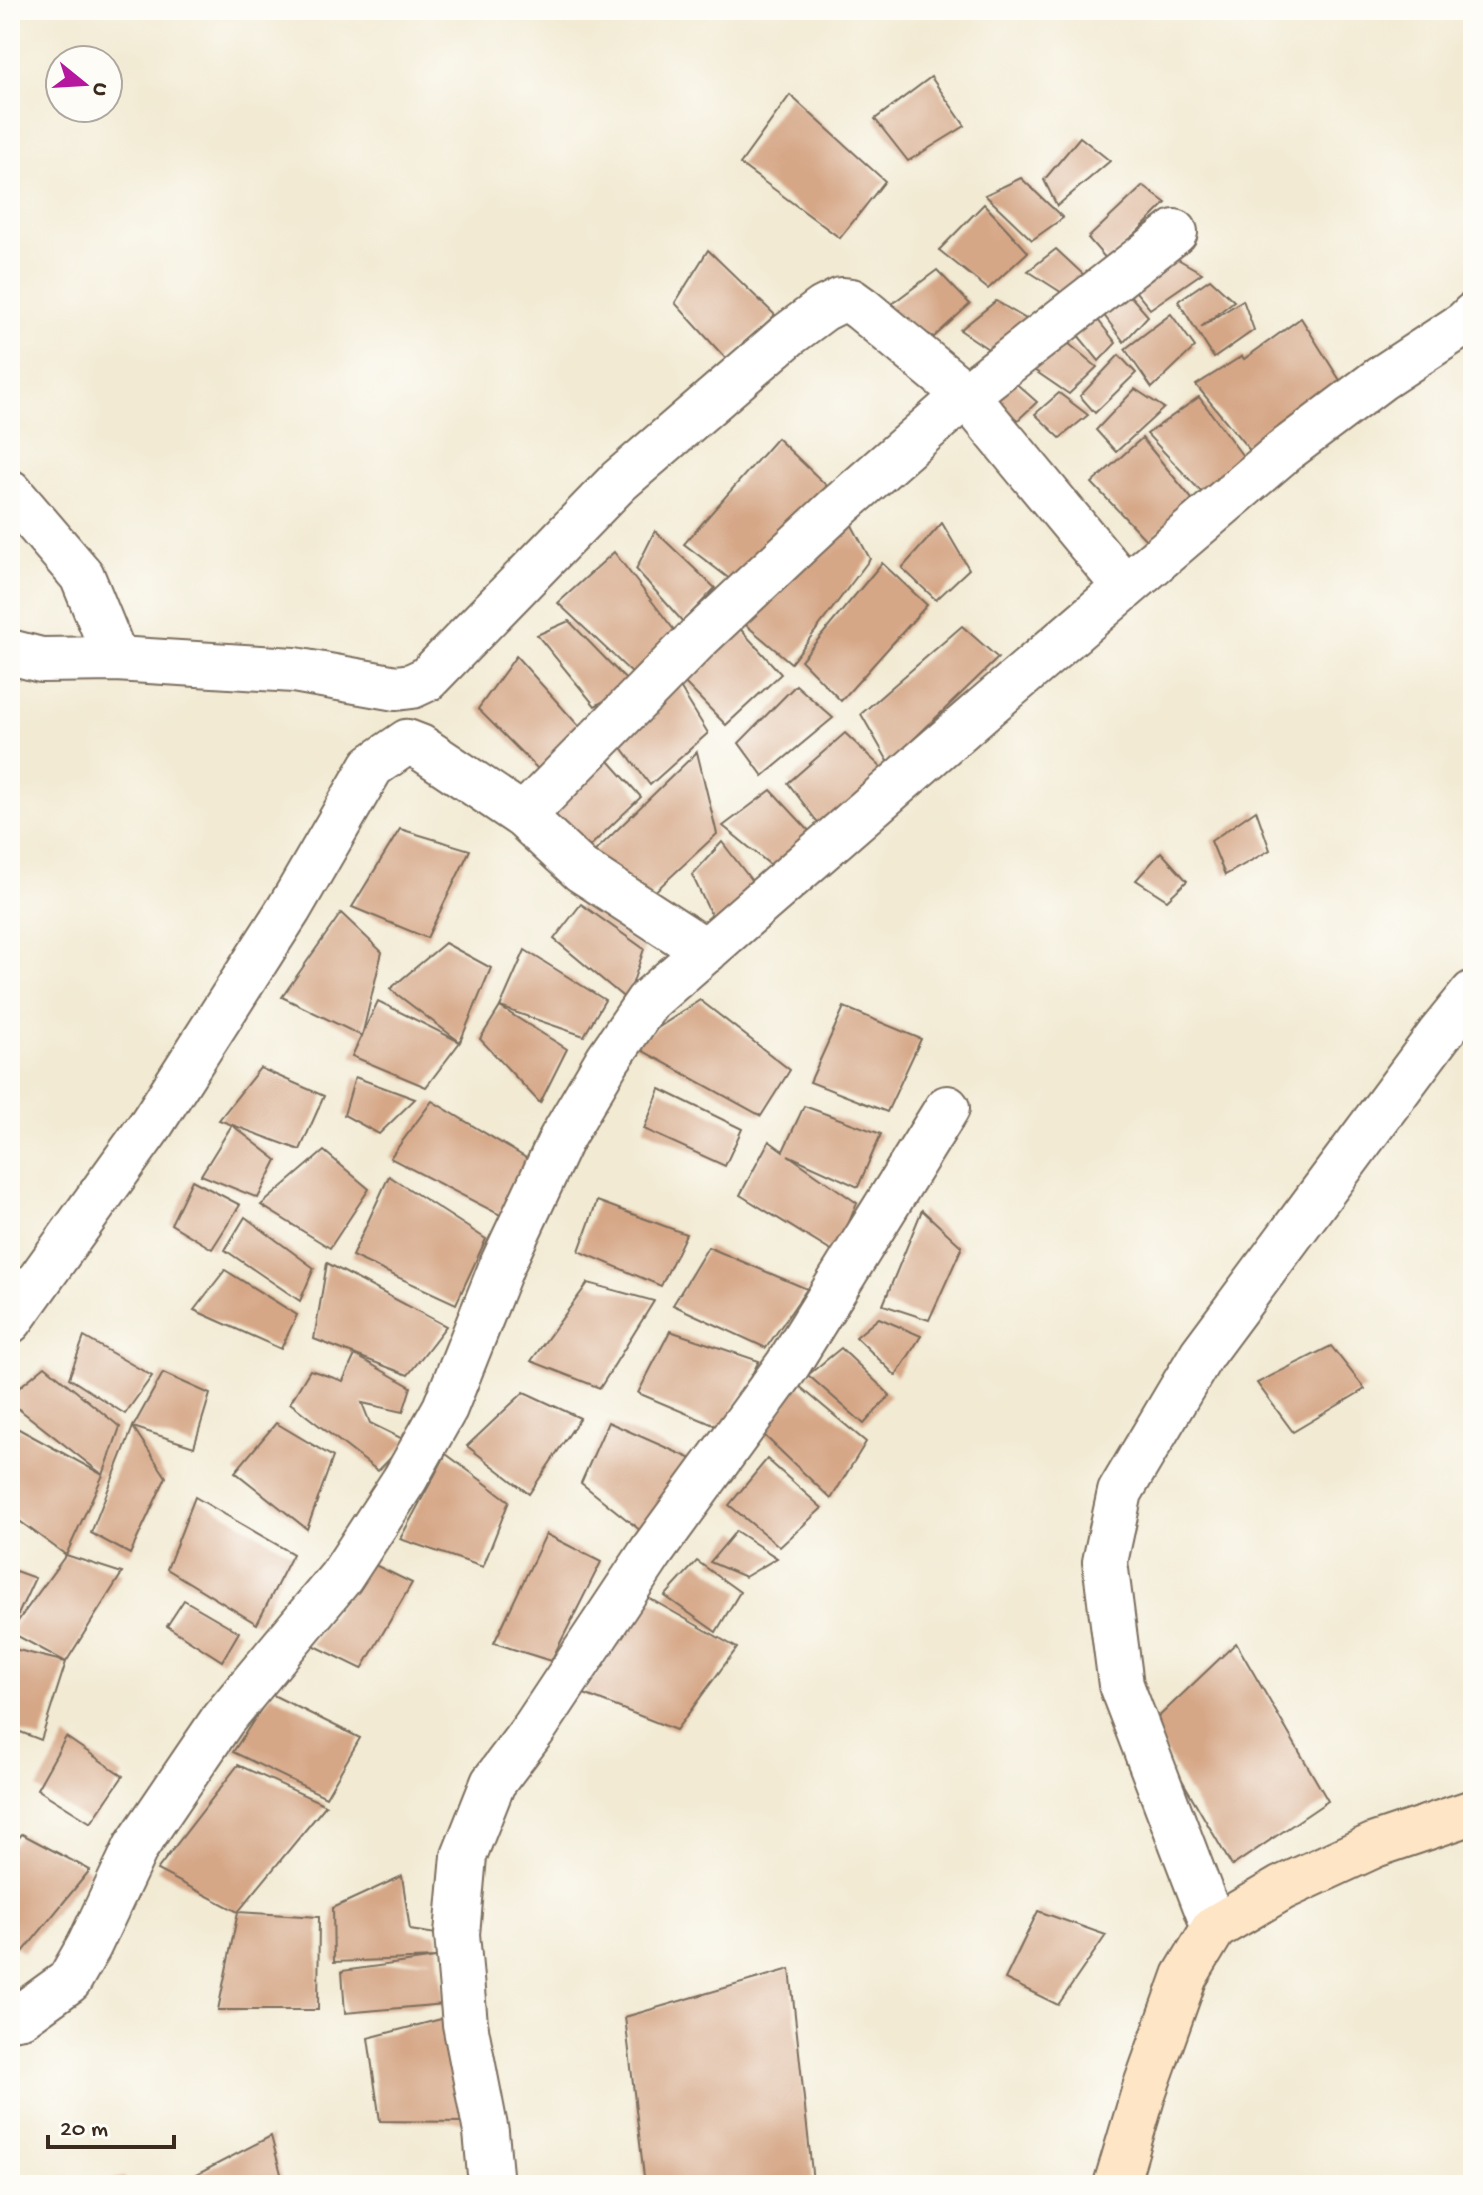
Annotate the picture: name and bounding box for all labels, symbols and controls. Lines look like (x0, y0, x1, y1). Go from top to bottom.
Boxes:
north arrow (44, 44, 124, 124)
text: U (85, 79, 114, 99)
scale bar (48, 2099, 174, 2149)
text: 20 m (60, 2116, 108, 2145)

